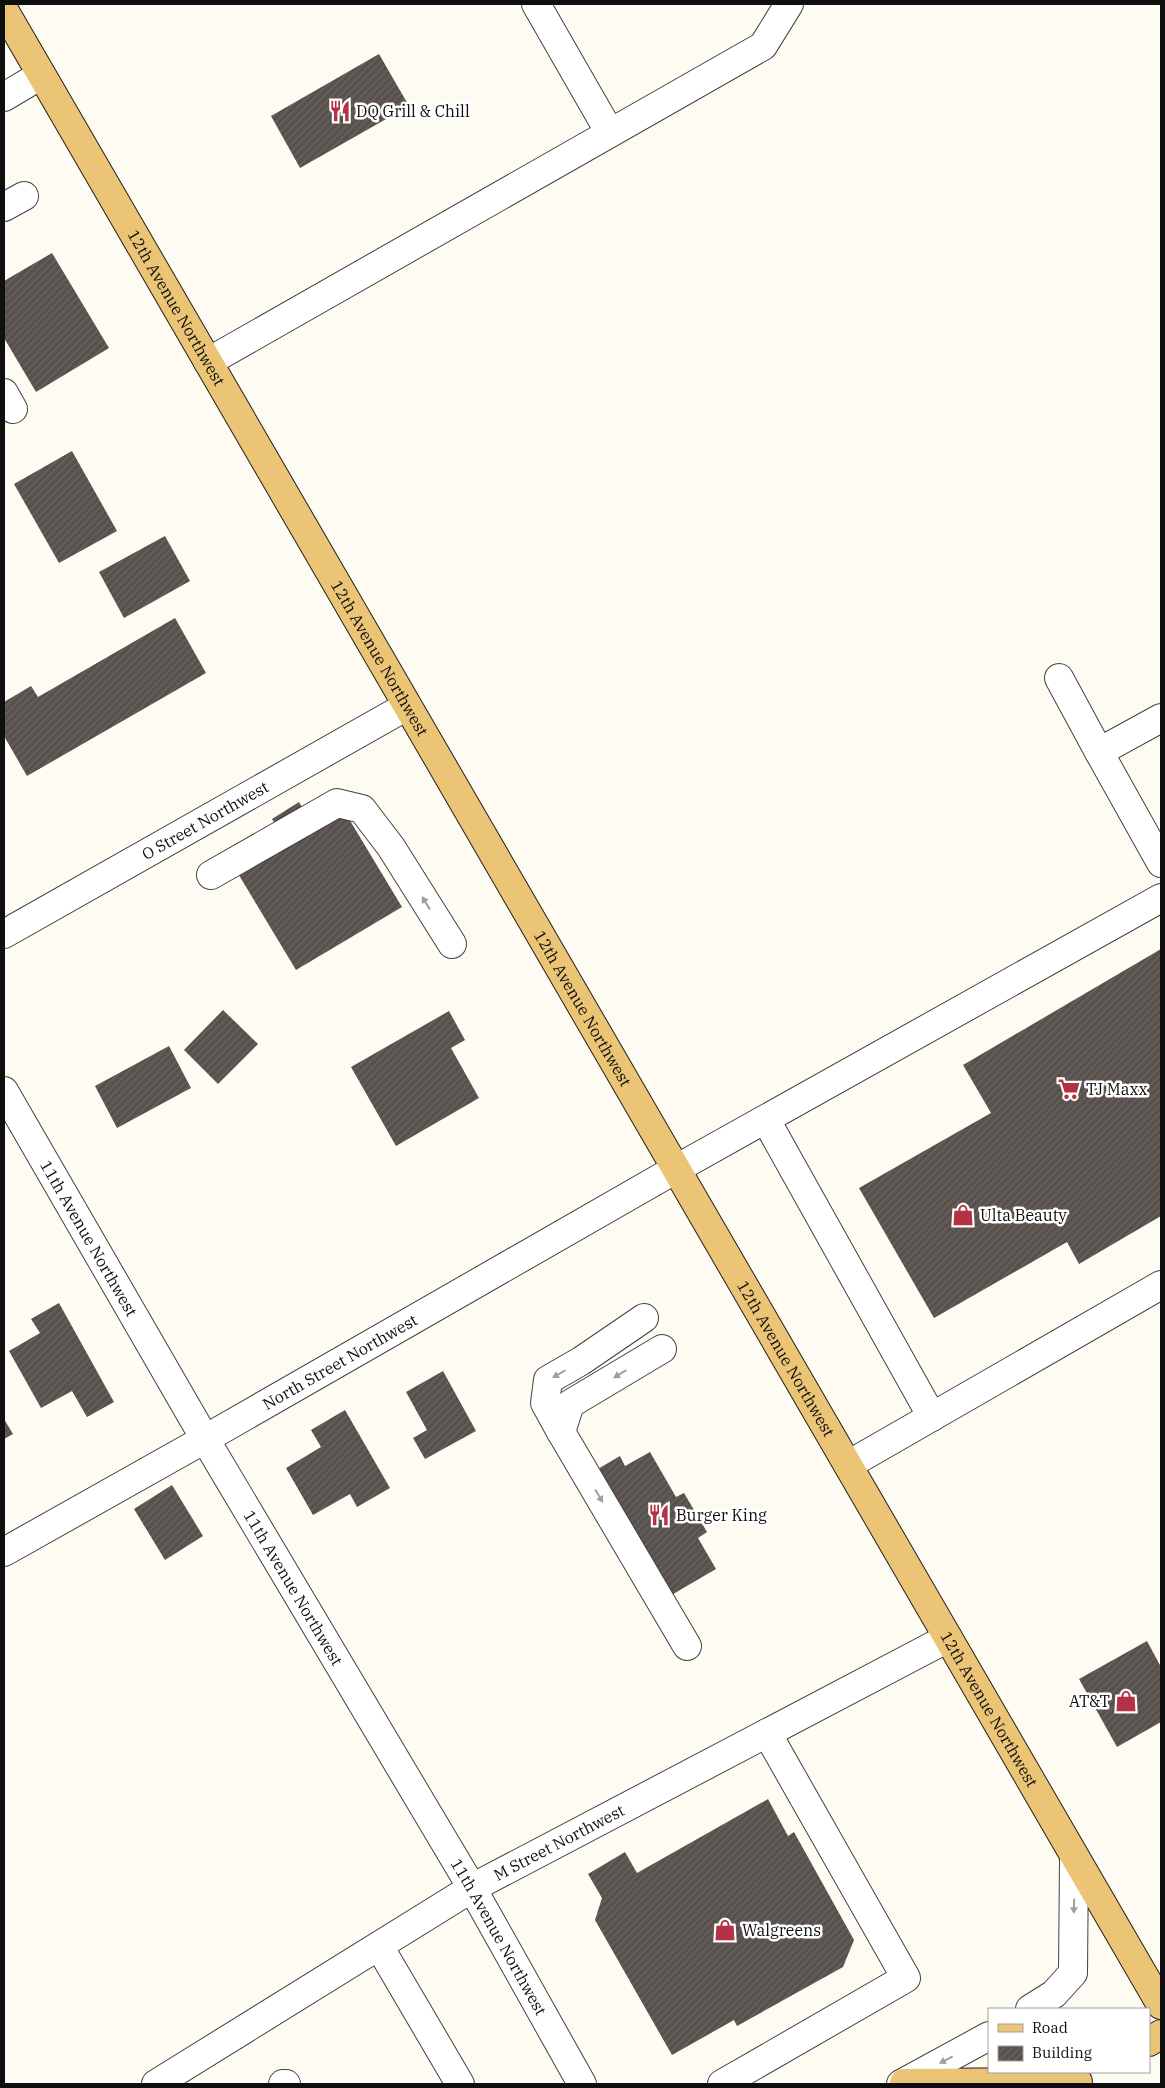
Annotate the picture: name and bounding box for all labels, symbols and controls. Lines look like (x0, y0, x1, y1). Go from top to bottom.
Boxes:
restaurant icon: DQ Grill & Chill (327, 98, 353, 124)
place label: DQ Grill & Chill (356, 101, 470, 121)
street label: 12th Avenue Northwest (124, 226, 230, 389)
street label: 12th Avenue Northwest (327, 576, 433, 740)
street label: O Street Northwest (138, 776, 272, 864)
one-way arrow (421, 896, 430, 909)
street label: 12th Avenue Northwest (530, 927, 636, 1090)
supermarket icon: TJ Maxx (1056, 1076, 1082, 1102)
place label: TJ Maxx (1086, 1079, 1147, 1099)
street label: 11th Avenue Northwest (36, 1157, 142, 1320)
shop icon: Ulta Beauty (950, 1202, 976, 1228)
place label: Ulta Beauty (980, 1205, 1067, 1225)
street label: 12th Avenue Northwest (733, 1277, 839, 1440)
street label: North Street Northwest (259, 1309, 421, 1414)
one-way arrow (553, 1369, 566, 1378)
one-way arrow (613, 1370, 628, 1378)
one-way arrow (594, 1489, 603, 1502)
restaurant icon: Burger King (646, 1502, 672, 1528)
place label: Burger King (676, 1505, 767, 1525)
street label: 11th Avenue Northwest (240, 1507, 347, 1669)
street label: 12th Avenue Northwest (936, 1627, 1043, 1791)
shop icon: AT&T (1113, 1688, 1139, 1714)
place label: AT&T (1069, 1691, 1110, 1711)
street label: M Street Northwest (490, 1800, 628, 1885)
street label: 11th Avenue Northwest (447, 1855, 551, 2019)
one-way arrow (1070, 1898, 1078, 1914)
shop icon: Walgreens (712, 1917, 738, 1943)
place label: Walgreens (742, 1920, 821, 1940)
legend (988, 2008, 1150, 2073)
text: Road (1032, 2018, 1068, 2037)
text: Building (1032, 2043, 1092, 2062)
one-way arrow (939, 2056, 954, 2064)

